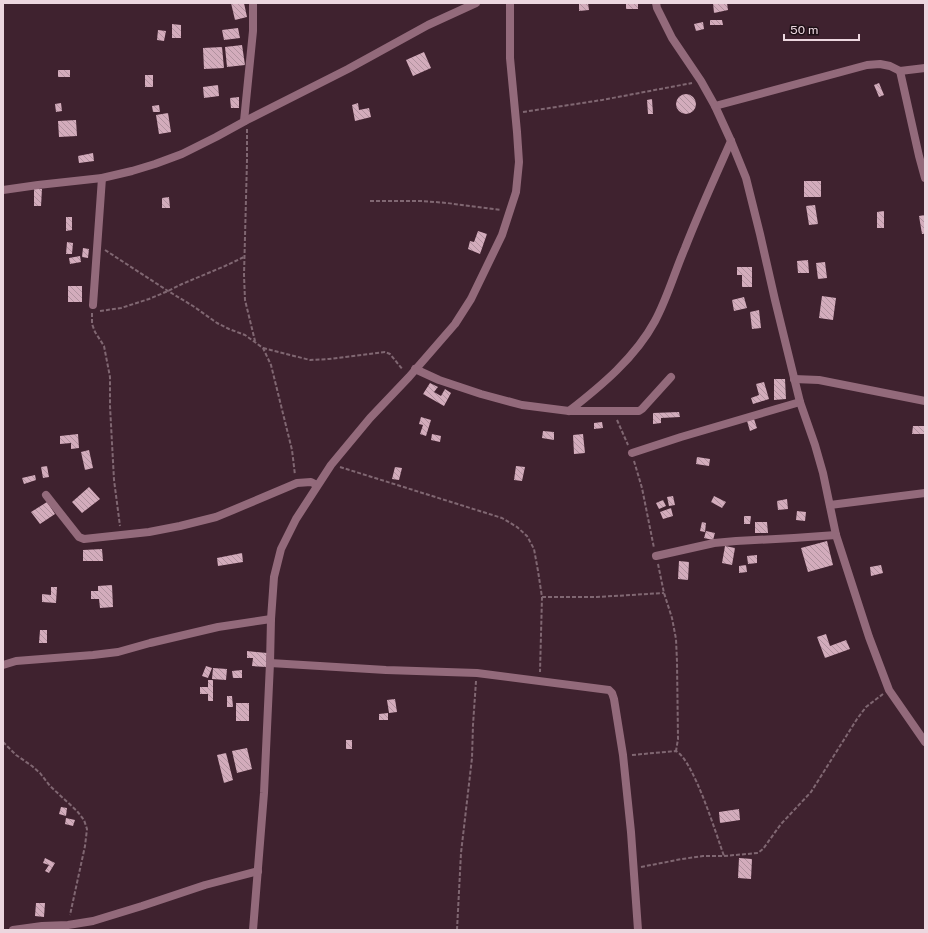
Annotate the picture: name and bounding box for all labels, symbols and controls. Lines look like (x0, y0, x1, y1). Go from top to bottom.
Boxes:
scale bar (784, 16, 859, 42)
text: 50 m (790, 23, 818, 37)

